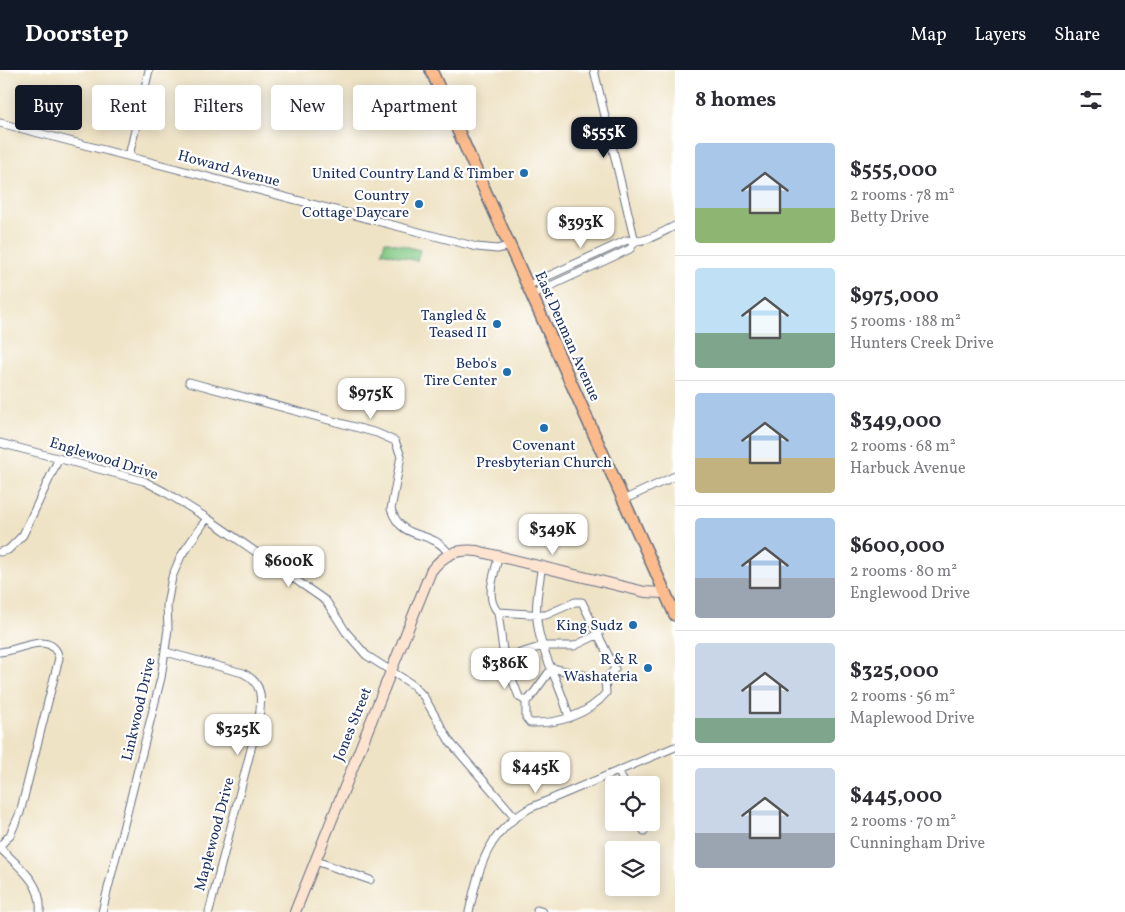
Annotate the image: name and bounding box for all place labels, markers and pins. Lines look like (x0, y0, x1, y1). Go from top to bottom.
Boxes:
pin: $555K (569, 116, 639, 159)
place label: United Country Land & Timber (312, 164, 514, 185)
marker: United Country Land & Timber (518, 167, 530, 179)
place label: Country Cottage Daycare (302, 186, 409, 224)
marker: Country Cottage Daycare (413, 198, 425, 210)
pin: $393K (546, 206, 616, 249)
place label: Tangled & Teased II (421, 306, 487, 344)
marker: Tangled & Teased II (491, 318, 503, 330)
place label: Bebo's Tire Center (424, 354, 497, 392)
marker: Bebo's Tire Center (501, 366, 513, 378)
pin: $975K (336, 378, 406, 420)
marker: Covenant Presbyterian Church (538, 422, 550, 434)
place label: Covenant Presbyterian Church (476, 436, 612, 474)
pin: $349K (518, 514, 588, 556)
pin: $600K (254, 546, 324, 588)
place label: King Sudz (556, 616, 623, 637)
marker: King Sudz (627, 619, 639, 631)
pin: $386K (470, 648, 540, 690)
place label: R & R Washateria (563, 650, 638, 688)
marker: R & R Washateria (642, 662, 654, 674)
pin: $325K (203, 714, 273, 756)
pin: $445K (501, 752, 571, 794)

